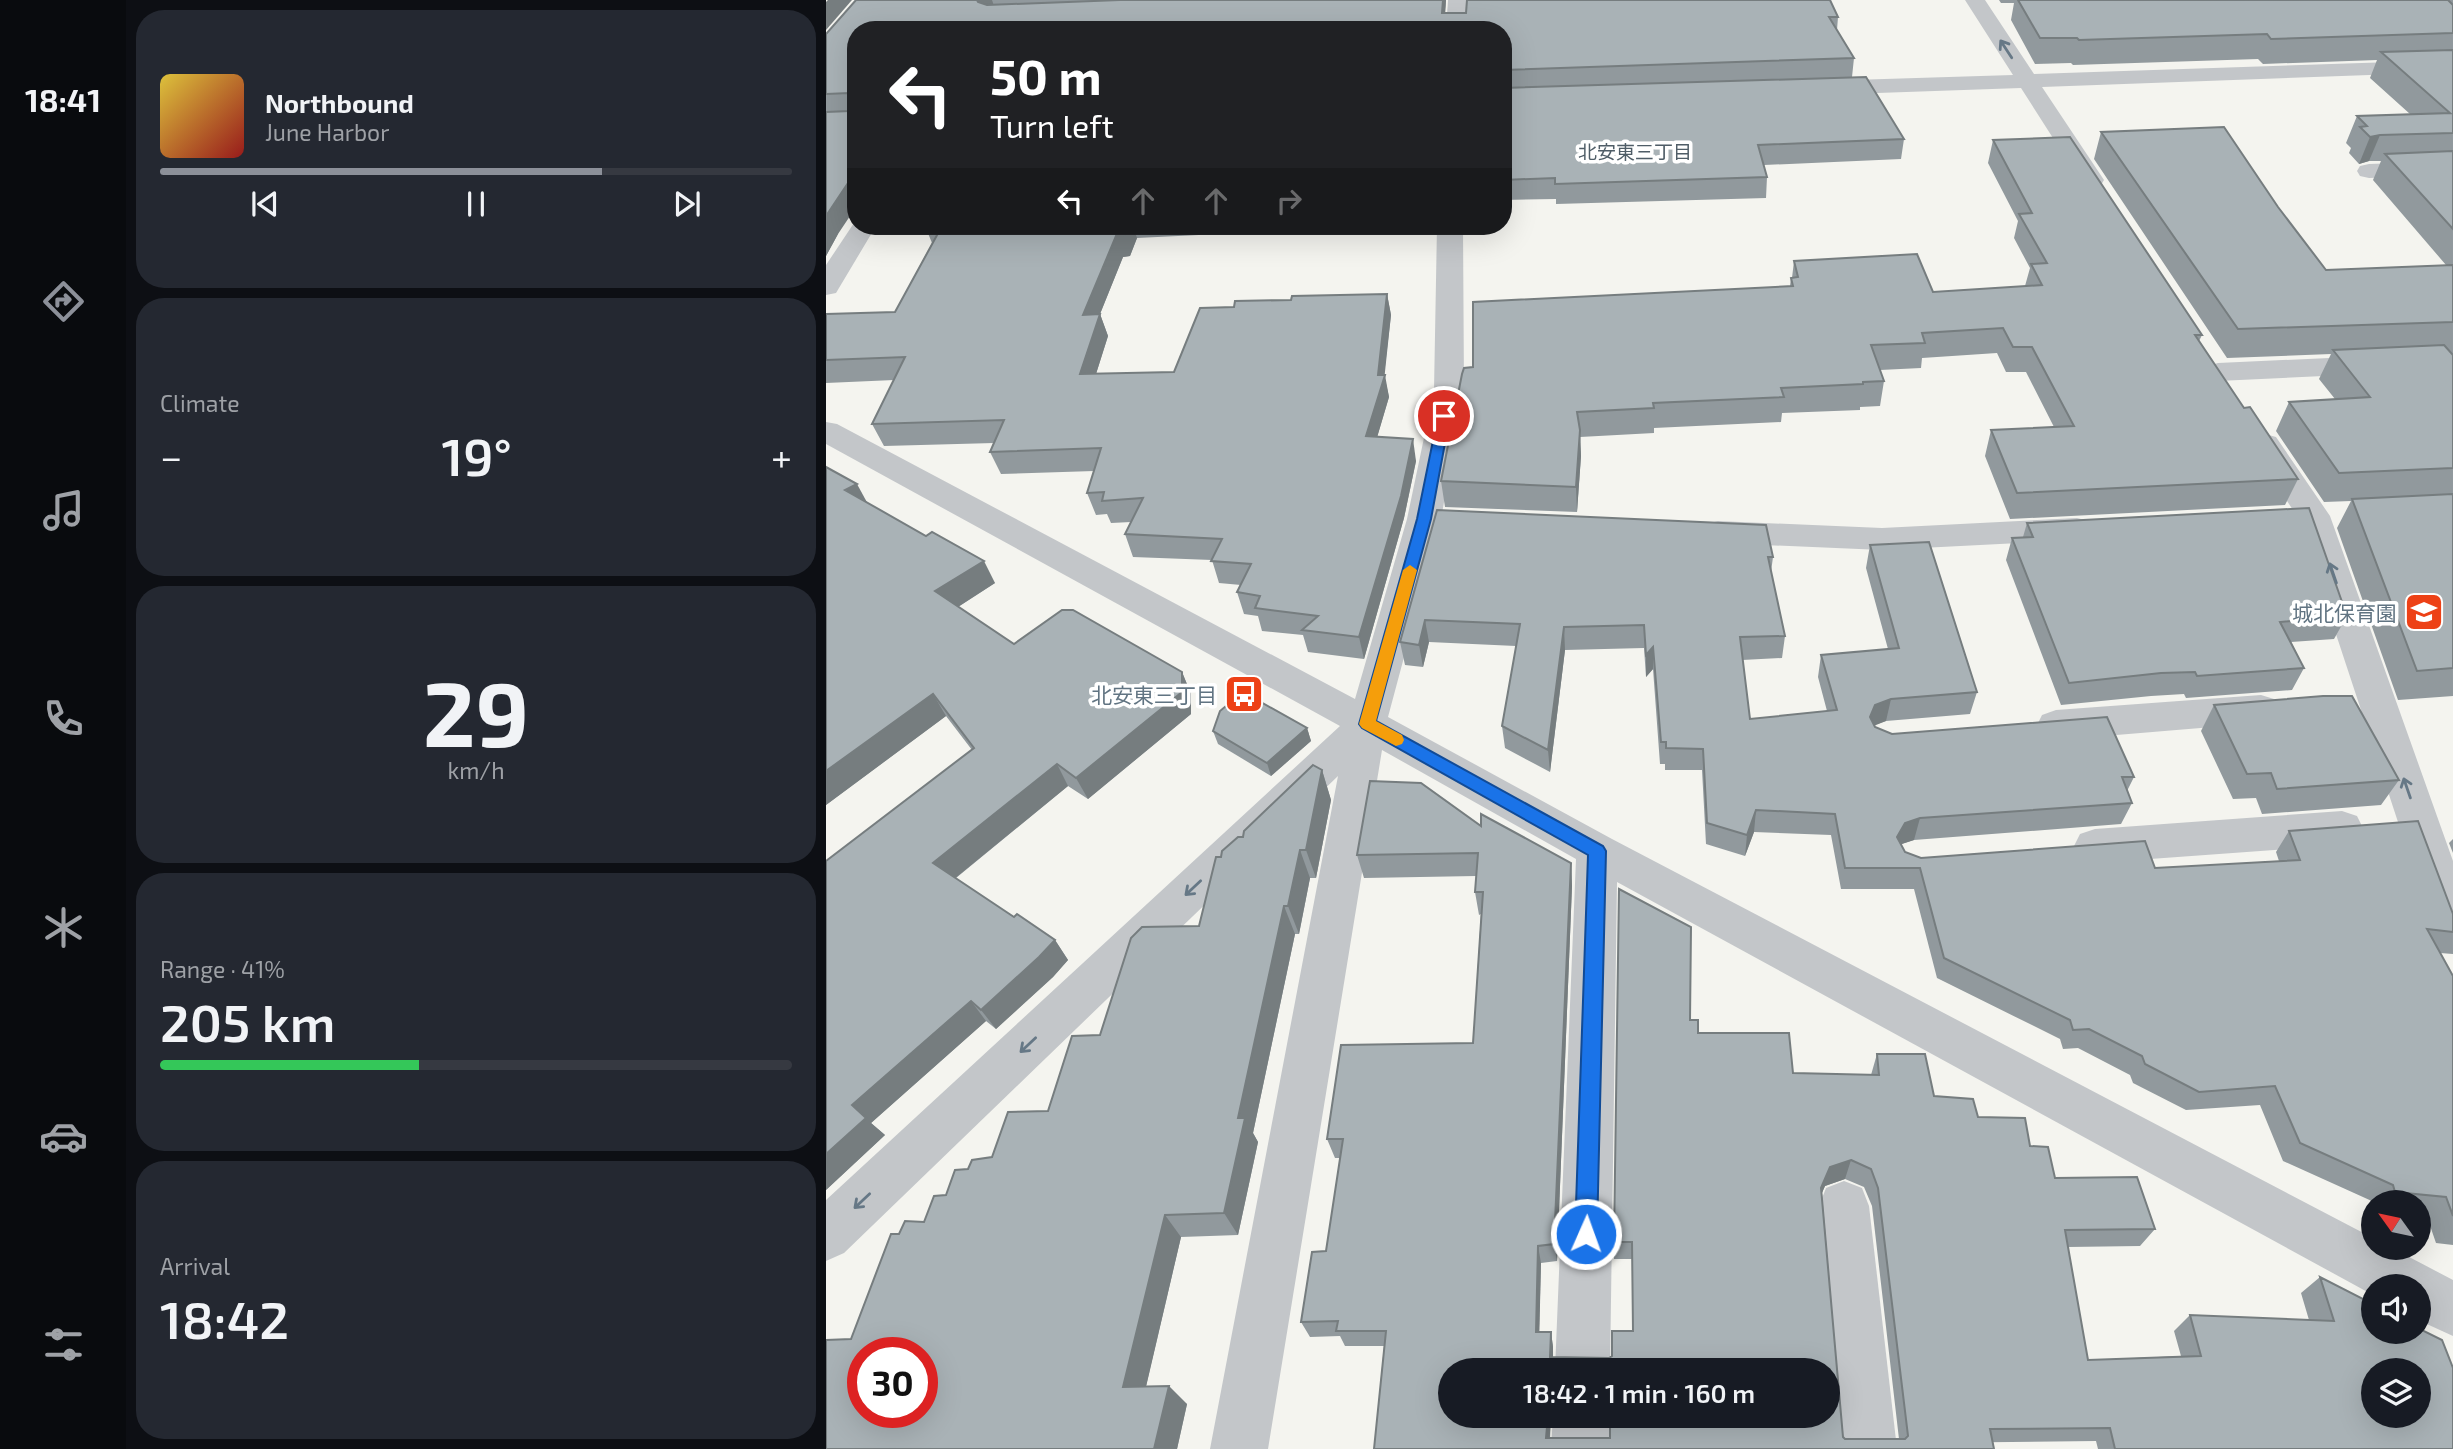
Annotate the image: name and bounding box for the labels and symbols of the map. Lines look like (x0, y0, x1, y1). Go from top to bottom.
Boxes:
one-way arrow (1998, 39, 2012, 59)
district label: 北安東三丁目 (1578, 140, 1692, 163)
pin (1414, 386, 1474, 446)
one-way arrow (2326, 563, 2338, 585)
school or university icon: 城北保育園 (2403, 591, 2445, 633)
place label: 城北保育園 (2292, 600, 2397, 625)
bus stop icon: 北安東三丁目 (1223, 673, 1265, 715)
place label: 北安東三丁目 (1091, 682, 1217, 707)
one-way arrow (2400, 778, 2412, 800)
one-way arrow (1185, 880, 1202, 897)
one-way arrow (1020, 1036, 1037, 1053)
north arrow (2361, 1190, 2431, 1260)
one-way arrow (853, 1193, 871, 1209)
position arrow (1549, 1197, 1623, 1271)
speed limit sign: 30 (847, 1337, 938, 1428)

